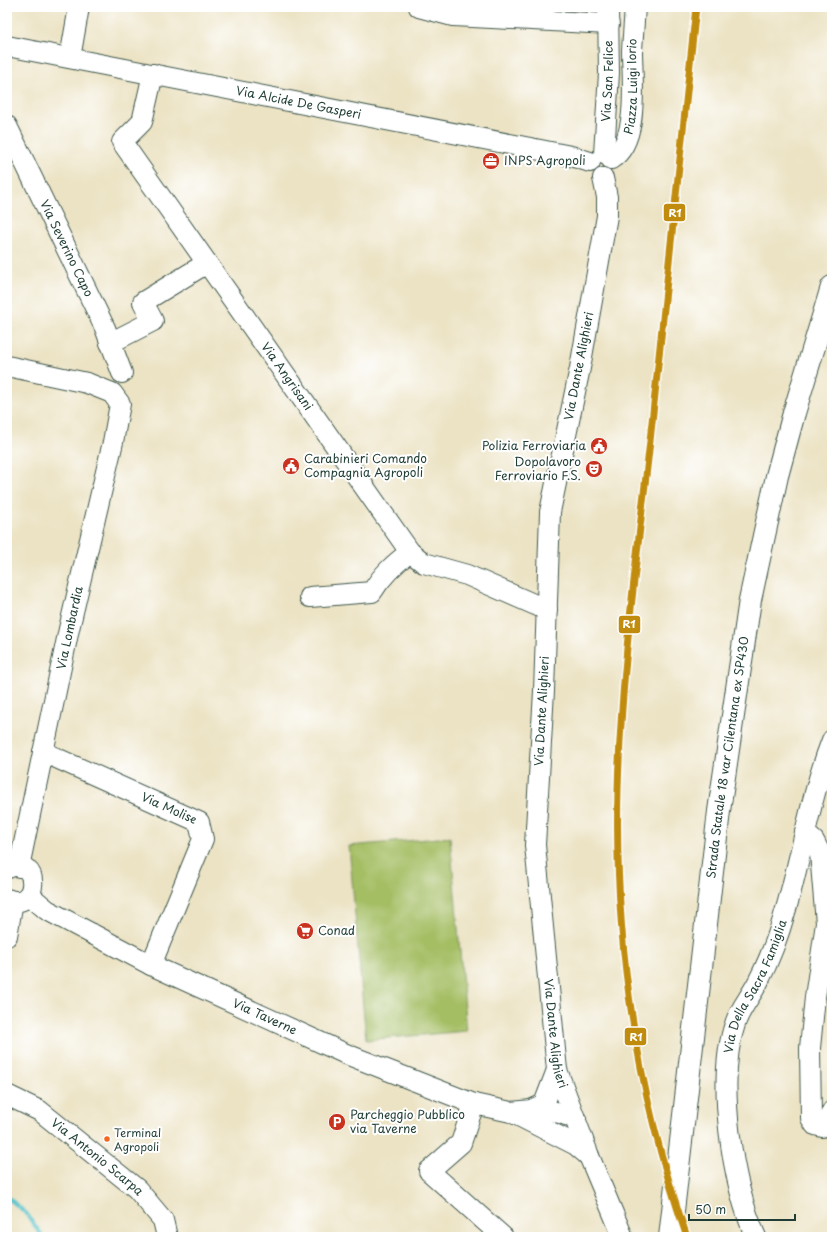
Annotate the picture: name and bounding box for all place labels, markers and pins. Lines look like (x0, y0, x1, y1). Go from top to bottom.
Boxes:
office icon: INPS Agropoli (481, 151, 501, 171)
place label: INPS Agropoli (504, 151, 586, 169)
place label: Polizia Ferroviaria (482, 436, 586, 454)
public building icon: Polizia Ferroviaria (589, 436, 609, 456)
place label: Carabinieri Comando Compagnia Agropoli (304, 449, 427, 481)
place label: Dopolavoro Ferroviario F.S. (495, 452, 581, 484)
public building icon: Carabinieri Comando Compagnia Agropoli (281, 456, 301, 476)
theatre icon: Dopolavoro Ferroviario F.S. (584, 459, 604, 479)
supermarket icon: Conad (295, 921, 315, 941)
place label: Conad (318, 921, 355, 939)
place label: Parcheggio Pubblico via Taverne (350, 1105, 465, 1137)
parking icon: Parcheggio Pubblico via Taverne (327, 1112, 347, 1132)
place label: Terminal Agropoli (114, 1124, 161, 1155)
marker: Terminal Agropoli (102, 1134, 112, 1144)

